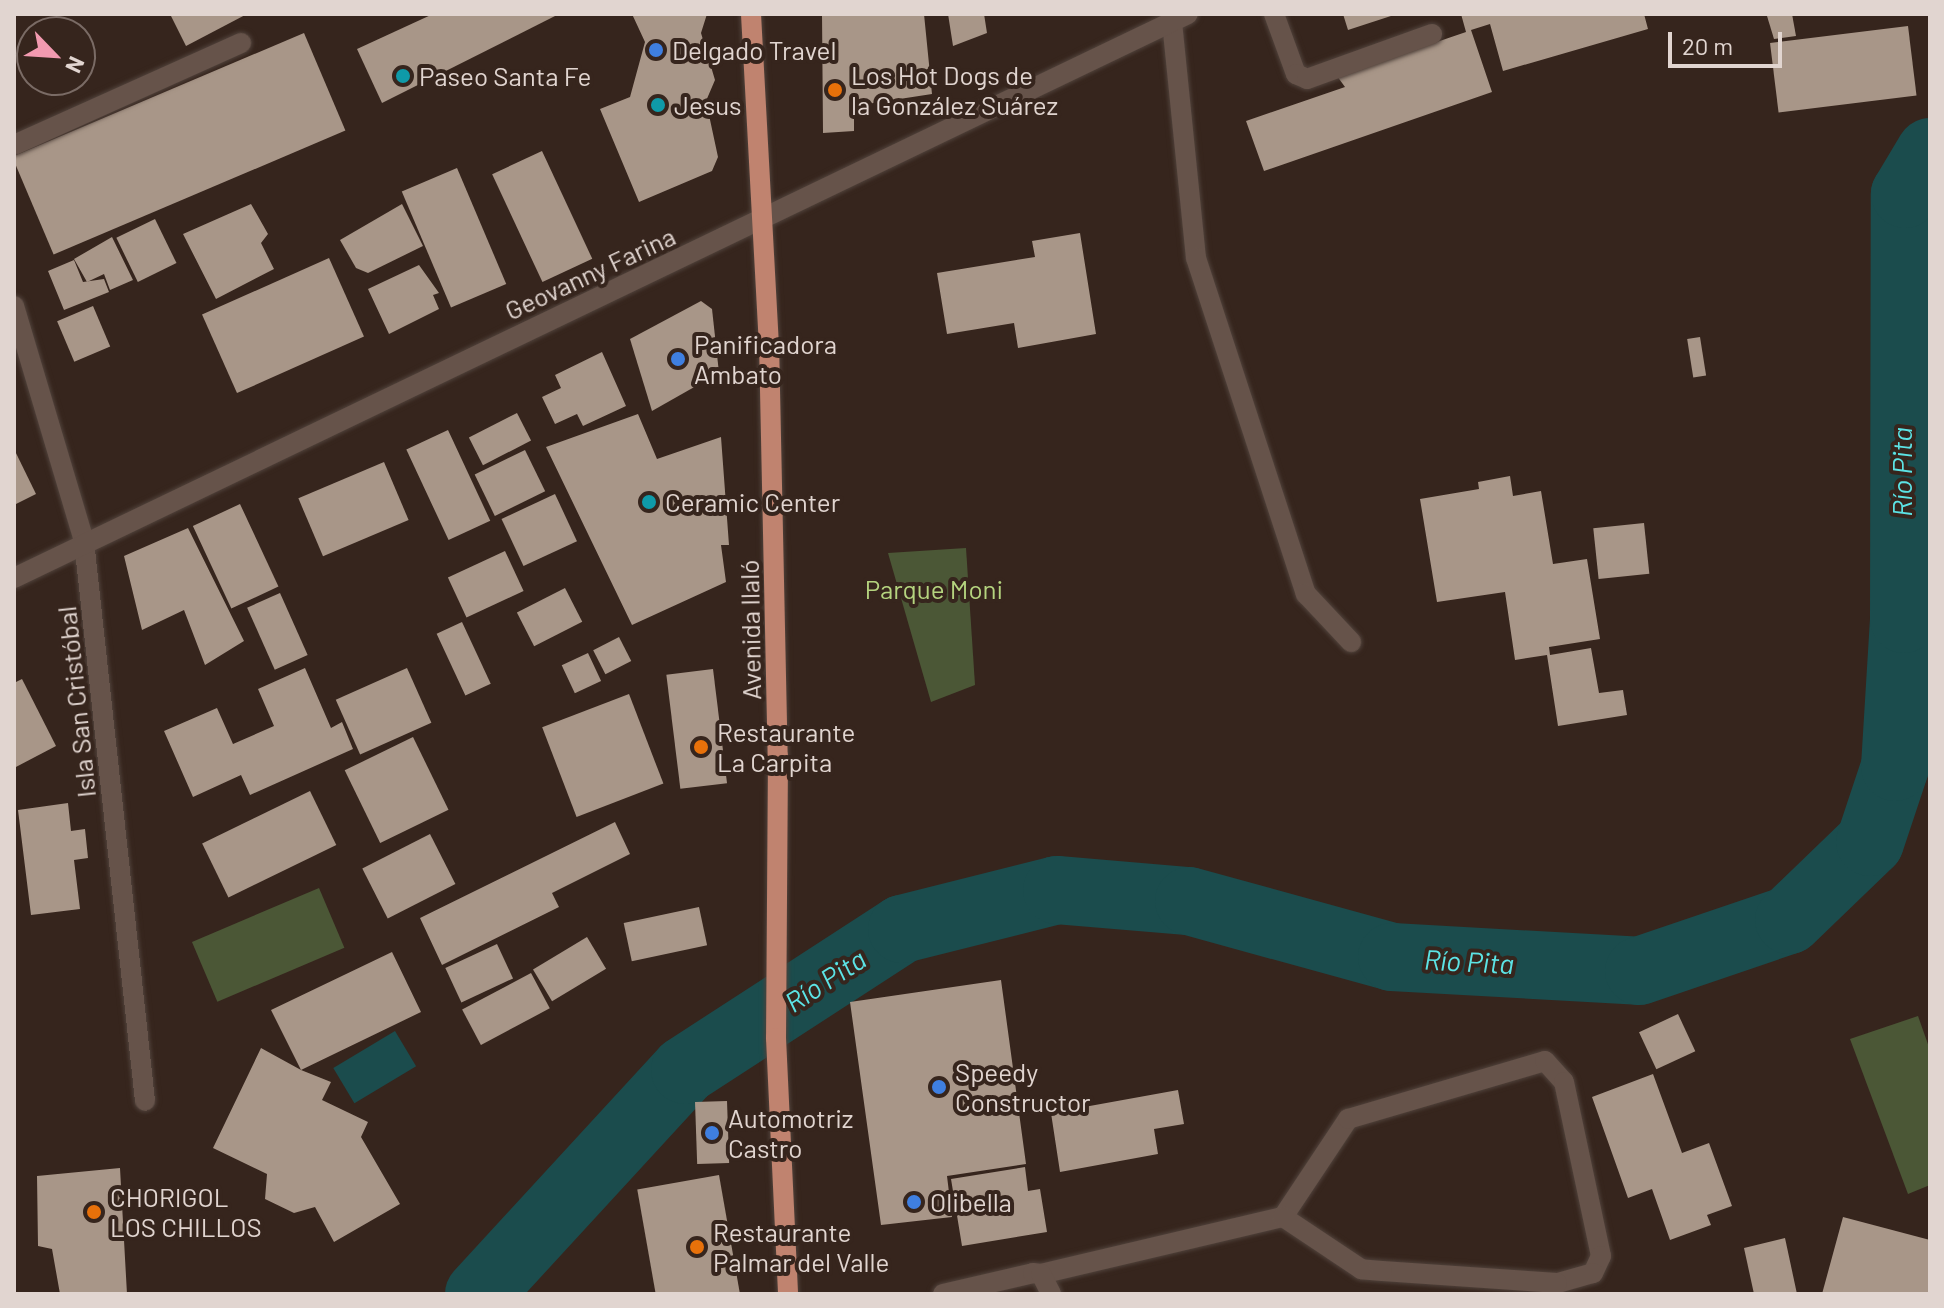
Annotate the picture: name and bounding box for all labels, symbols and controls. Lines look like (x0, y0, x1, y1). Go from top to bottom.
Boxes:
north arrow (16, 16, 96, 96)
scale bar (1672, 16, 1786, 66)
text: 20 m (1682, 31, 1733, 60)
place label: Delgado Travel (672, 34, 836, 66)
marker: Delgado Travel (647, 41, 665, 59)
text: N (61, 53, 91, 77)
place label: Los Hot Dogs de la González Suárez (851, 59, 1058, 120)
place label: Paseo Santa Fe (419, 60, 591, 92)
marker: Paseo Santa Fe (394, 67, 412, 85)
marker: Los Hot Dogs de la González Suárez (826, 81, 844, 99)
place label: Jesus (674, 89, 742, 121)
marker: Jesus (649, 96, 667, 114)
street label: Geovanny Farina (500, 220, 680, 326)
place label: Panificadora Ambato (694, 328, 837, 390)
marker: Panificadora Ambato (669, 350, 687, 368)
water label: Río Pita (1884, 427, 1918, 517)
place label: Ceramic Center (665, 486, 840, 518)
marker: Ceramic Center (640, 493, 658, 511)
street label: Avenida Ilaló (733, 560, 767, 700)
park label: Parque Moni (865, 573, 1003, 605)
street label: Isla San Cristóbal (50, 605, 102, 799)
place label: Restaurante La Carpita (717, 716, 855, 778)
marker: Restaurante La Carpita (692, 738, 710, 756)
water label: Río Pita (778, 941, 872, 1019)
water label: Río Pita (1423, 942, 1515, 980)
place label: Speedy Constructor (955, 1056, 1091, 1118)
marker: Speedy Constructor (930, 1078, 948, 1096)
place label: Automotriz Castro (728, 1102, 853, 1164)
marker: Automotriz Castro (703, 1124, 721, 1142)
place label: CHORIGOL LOS CHILLOS (110, 1181, 262, 1242)
place label: Olibella (930, 1186, 1012, 1218)
marker: Olibella (905, 1193, 923, 1211)
marker: CHORIGOL LOS CHILLOS (85, 1203, 103, 1221)
place label: Restaurante Palmar del Valle (713, 1216, 889, 1278)
marker: Restaurante Palmar del Valle (688, 1238, 706, 1256)

